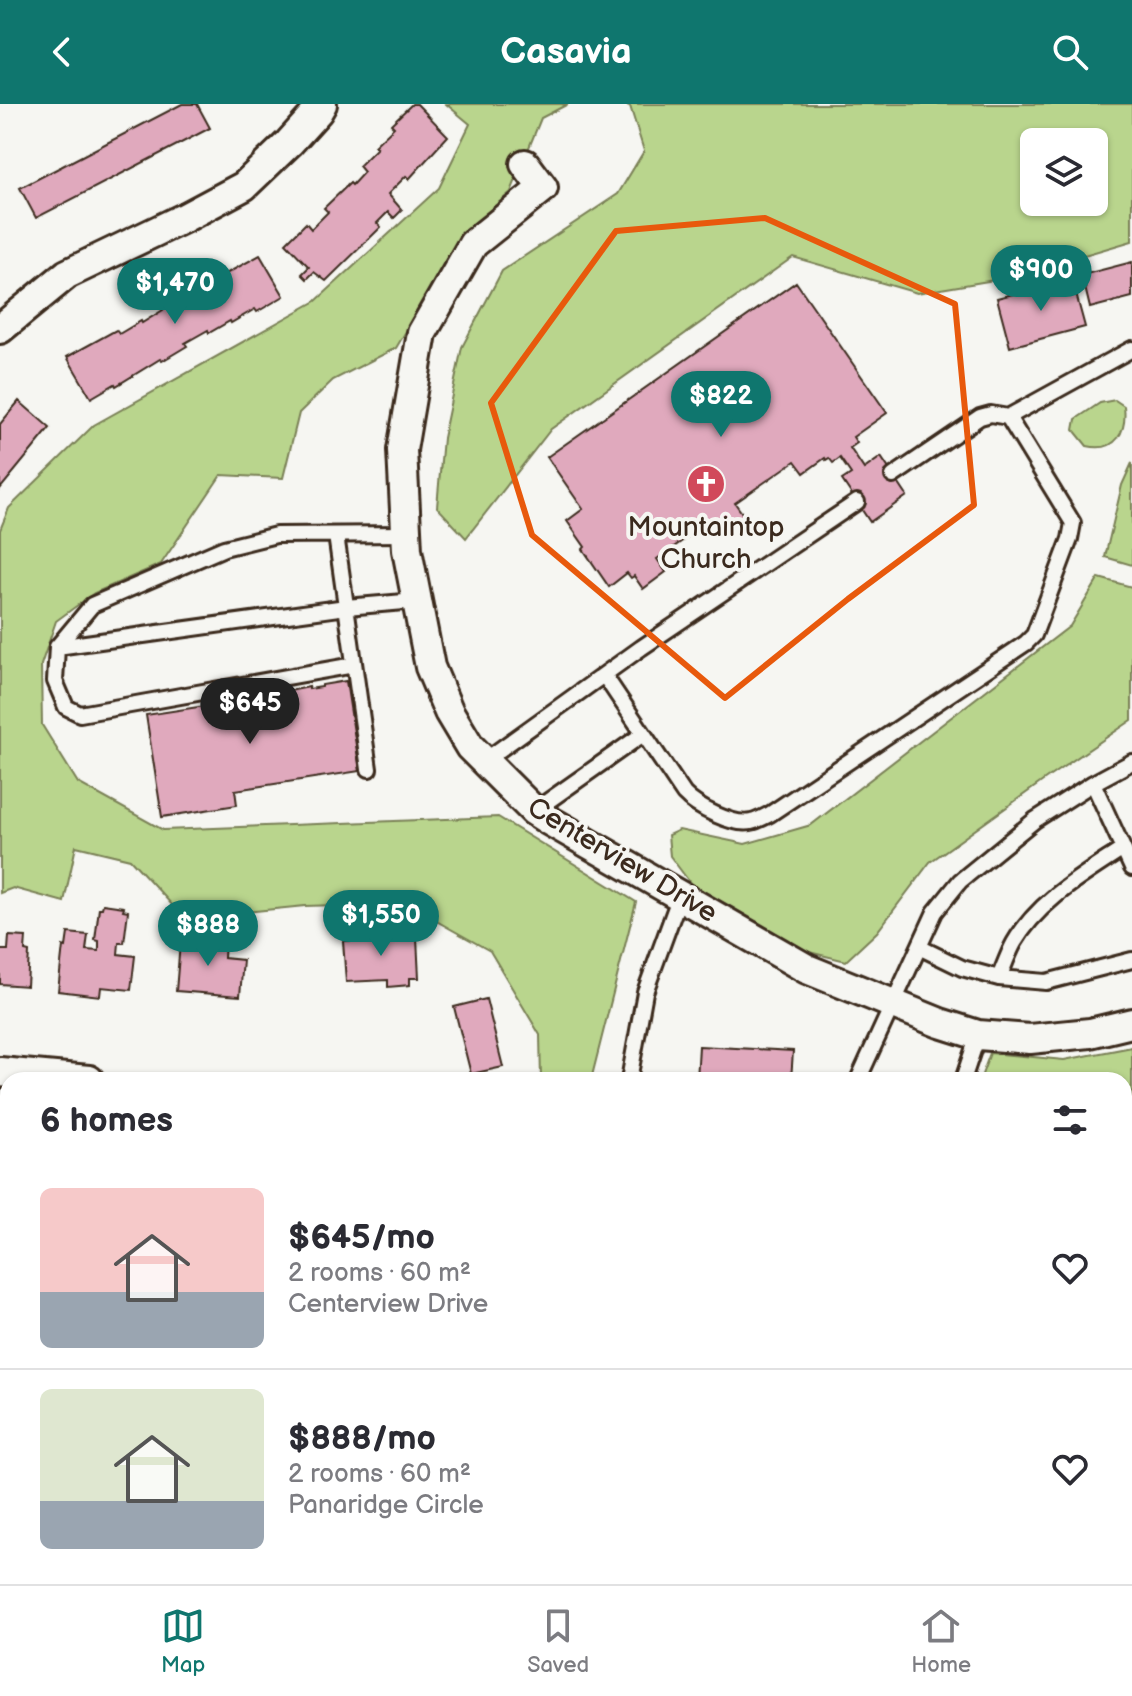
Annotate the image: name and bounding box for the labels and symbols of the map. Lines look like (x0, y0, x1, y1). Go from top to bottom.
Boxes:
pin: $900 (994, 245, 1088, 313)
pin: $1,470 (110, 258, 240, 326)
pin: $822 (674, 371, 768, 439)
church icon: Mountaintop Church (685, 463, 727, 505)
place label: Mountaintop Church (627, 511, 785, 576)
pin: $645 (203, 678, 297, 746)
street label: Centerview Drive (521, 791, 723, 930)
pin: $1,550 (316, 890, 446, 958)
pin: $888 (161, 900, 255, 968)

